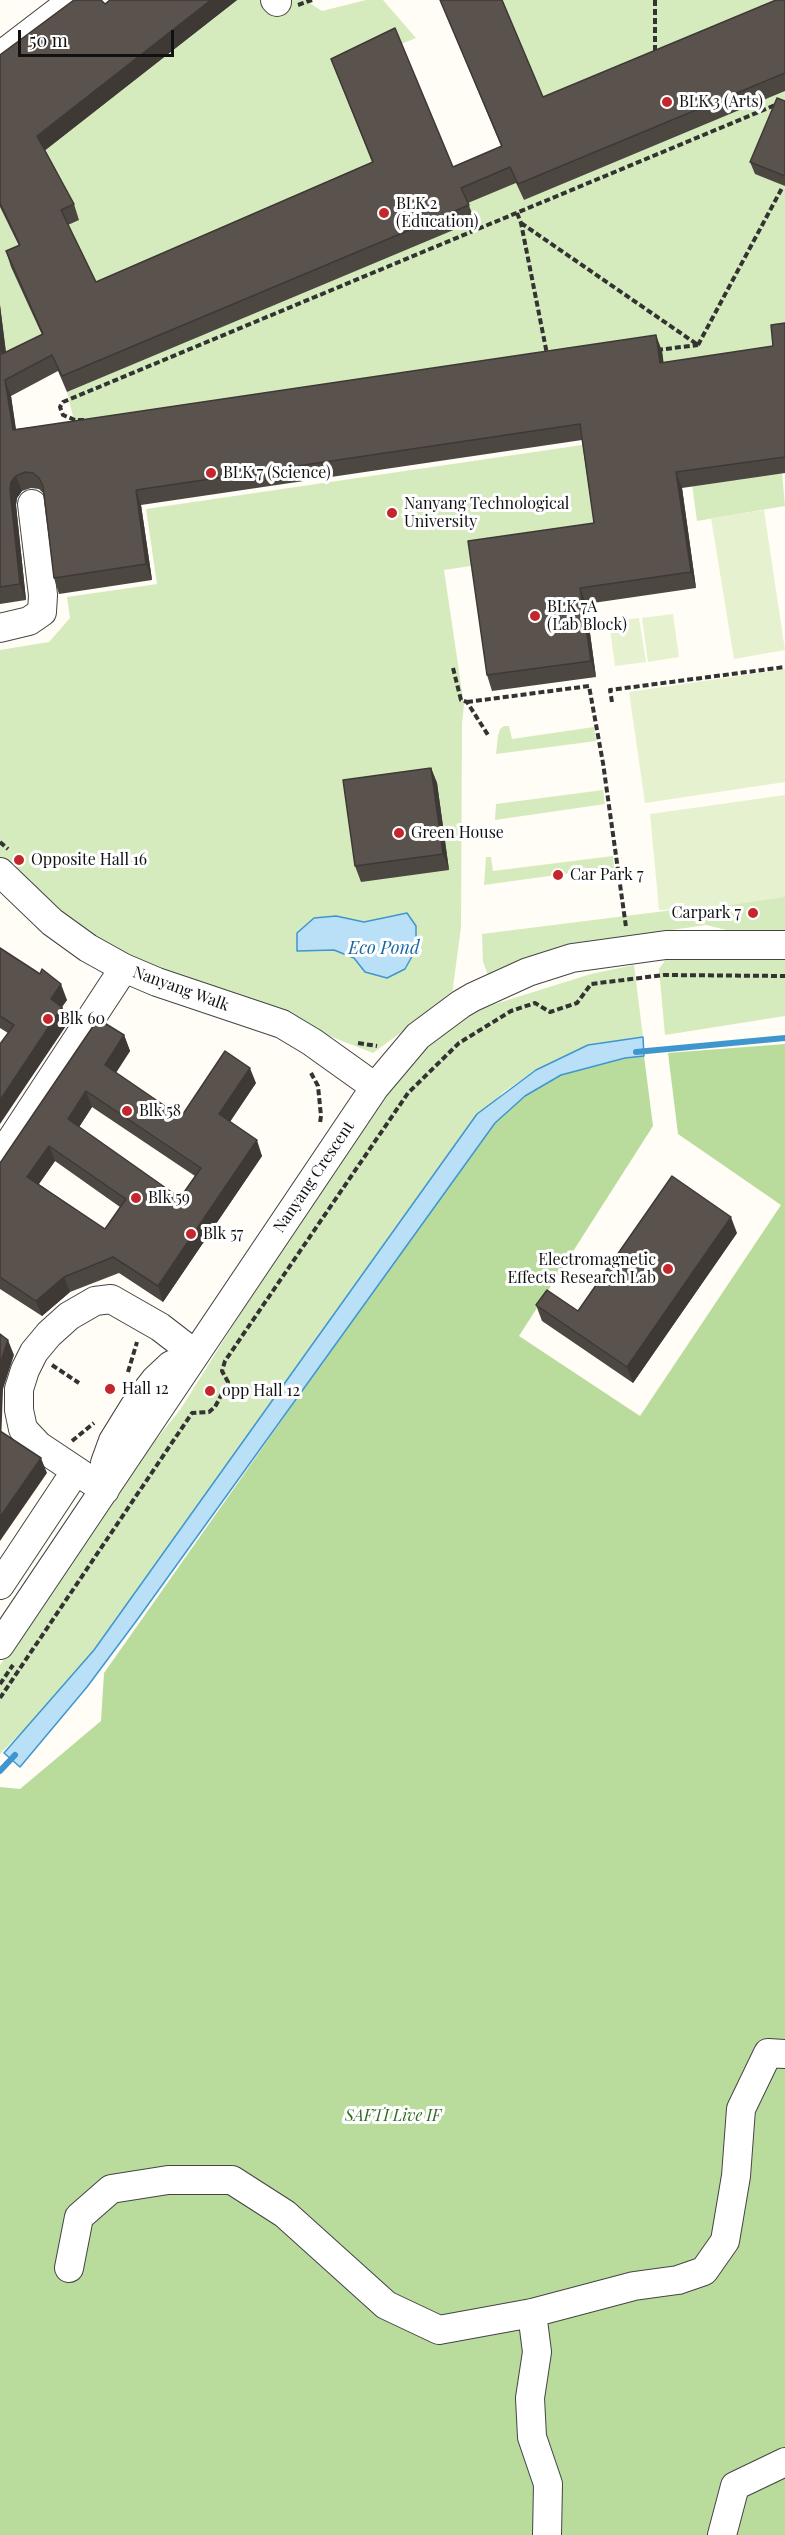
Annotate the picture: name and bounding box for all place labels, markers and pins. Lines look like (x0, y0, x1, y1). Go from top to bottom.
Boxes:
place label: BLK 3 (Arts) (679, 92, 763, 112)
marker: BLK 3 (Arts) (660, 95, 674, 109)
place label: BLK 2 (Education) (396, 194, 478, 232)
marker: BLK 2 (Education) (377, 206, 391, 220)
place label: BLK 7 (Science) (223, 463, 331, 483)
marker: BLK 7 (Science) (204, 466, 218, 480)
place label: Nanyang Technological University (404, 494, 569, 532)
marker: Nanyang Technological University (385, 506, 399, 520)
place label: BLK 7A (Lab Block) (547, 597, 627, 635)
marker: BLK 7A (Lab Block) (528, 609, 542, 623)
place label: Green House (411, 823, 504, 843)
marker: Green House (392, 826, 406, 840)
place label: Opposite Hall 16 (31, 850, 147, 870)
marker: Opposite Hall 16 (12, 853, 26, 867)
place label: Car Park 7 (570, 865, 643, 885)
marker: Car Park 7 (551, 868, 565, 882)
place label: Carpark 7 (672, 903, 741, 923)
marker: Carpark 7 (746, 906, 760, 920)
place label: Blk 60 (60, 1009, 105, 1029)
marker: Blk 60 (41, 1012, 55, 1026)
place label: Blk 58 (139, 1101, 181, 1121)
marker: Blk 58 (120, 1104, 134, 1118)
place label: Blk 59 (148, 1188, 190, 1208)
marker: Blk 59 (129, 1191, 143, 1205)
place label: Blk 57 (203, 1224, 243, 1244)
marker: Blk 57 (184, 1227, 198, 1241)
place label: Electromagnetic Effects Research Lab (507, 1250, 656, 1288)
marker: Electromagnetic Effects Research Lab (661, 1262, 675, 1276)
place label: Hall 12 (122, 1379, 169, 1399)
place label: opp Hall 12 (222, 1381, 300, 1401)
marker: Hall 12 (103, 1382, 117, 1396)
marker: opp Hall 12 (203, 1384, 217, 1398)

